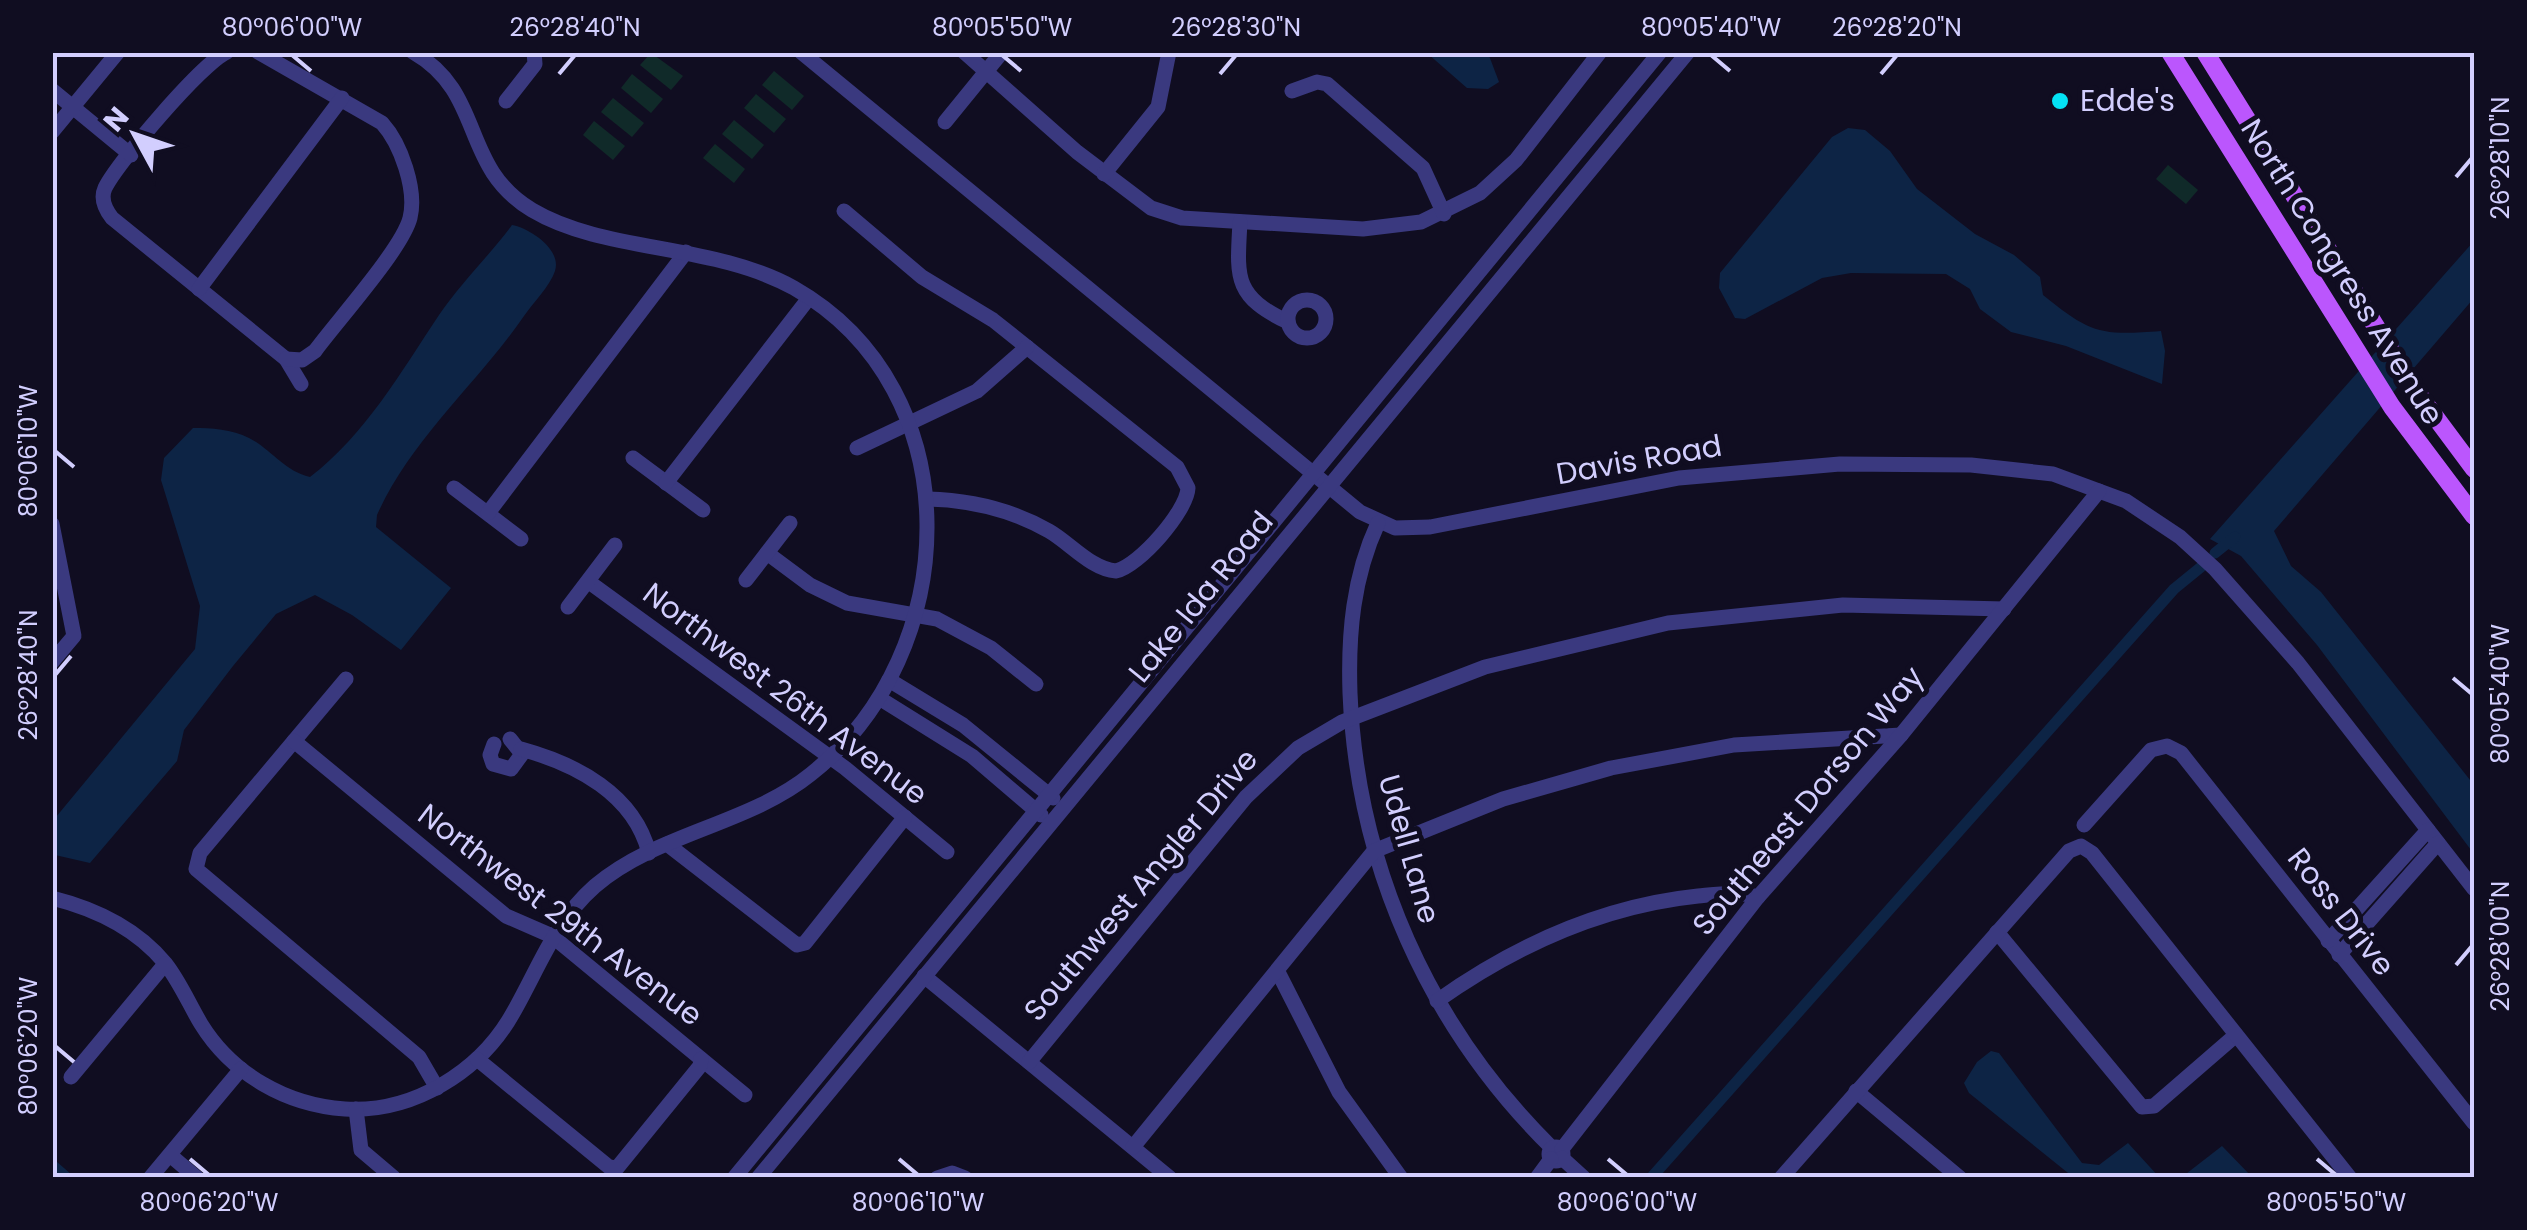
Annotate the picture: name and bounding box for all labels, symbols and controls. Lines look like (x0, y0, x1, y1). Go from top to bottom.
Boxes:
text: 80°06'00"W (222, 10, 362, 45)
text: 26°28'40"N (510, 10, 640, 45)
text: 80°05'50"W (932, 10, 1072, 45)
text: 26°28'30"N (1171, 10, 1301, 45)
text: 80°05'40"W (1641, 10, 1781, 45)
text: 26°28'20"N (1832, 10, 1962, 45)
place label: Edde's (2080, 79, 2175, 122)
north arrow (85, 85, 185, 185)
marker: Edde's (2049, 90, 2071, 112)
text: 26°28'10"N (2483, 96, 2518, 220)
text: N (95, 99, 138, 140)
street label: North Congress Avenue (2231, 111, 2454, 433)
text: 80°06'10"W (11, 385, 46, 517)
street label: Davis Road (1553, 424, 1725, 495)
street label: Lake Ida Road (1118, 502, 1283, 692)
street label: Northwest 26th Avenue (634, 572, 937, 815)
text: 26°28'40"N (11, 610, 46, 740)
text: 80°05'40"W (2483, 624, 2518, 764)
street label: Southeast Dorson Way (1682, 657, 1933, 945)
street label: Southwest Angler Drive (1014, 739, 1268, 1030)
street label: Udell Lane (1368, 769, 1451, 928)
street label: Northwest 29th Avenue (409, 793, 712, 1036)
street label: Ross Drive (2278, 839, 2405, 985)
text: 26°28'00"N (2483, 881, 2518, 1011)
text: 80°06'20"W (11, 976, 46, 1116)
text: 80°06'20"W (139, 1185, 279, 1220)
text: 80°06'10"W (852, 1185, 984, 1220)
text: 80°06'00"W (1557, 1185, 1697, 1220)
text: 80°05'50"W (2266, 1185, 2406, 1220)

